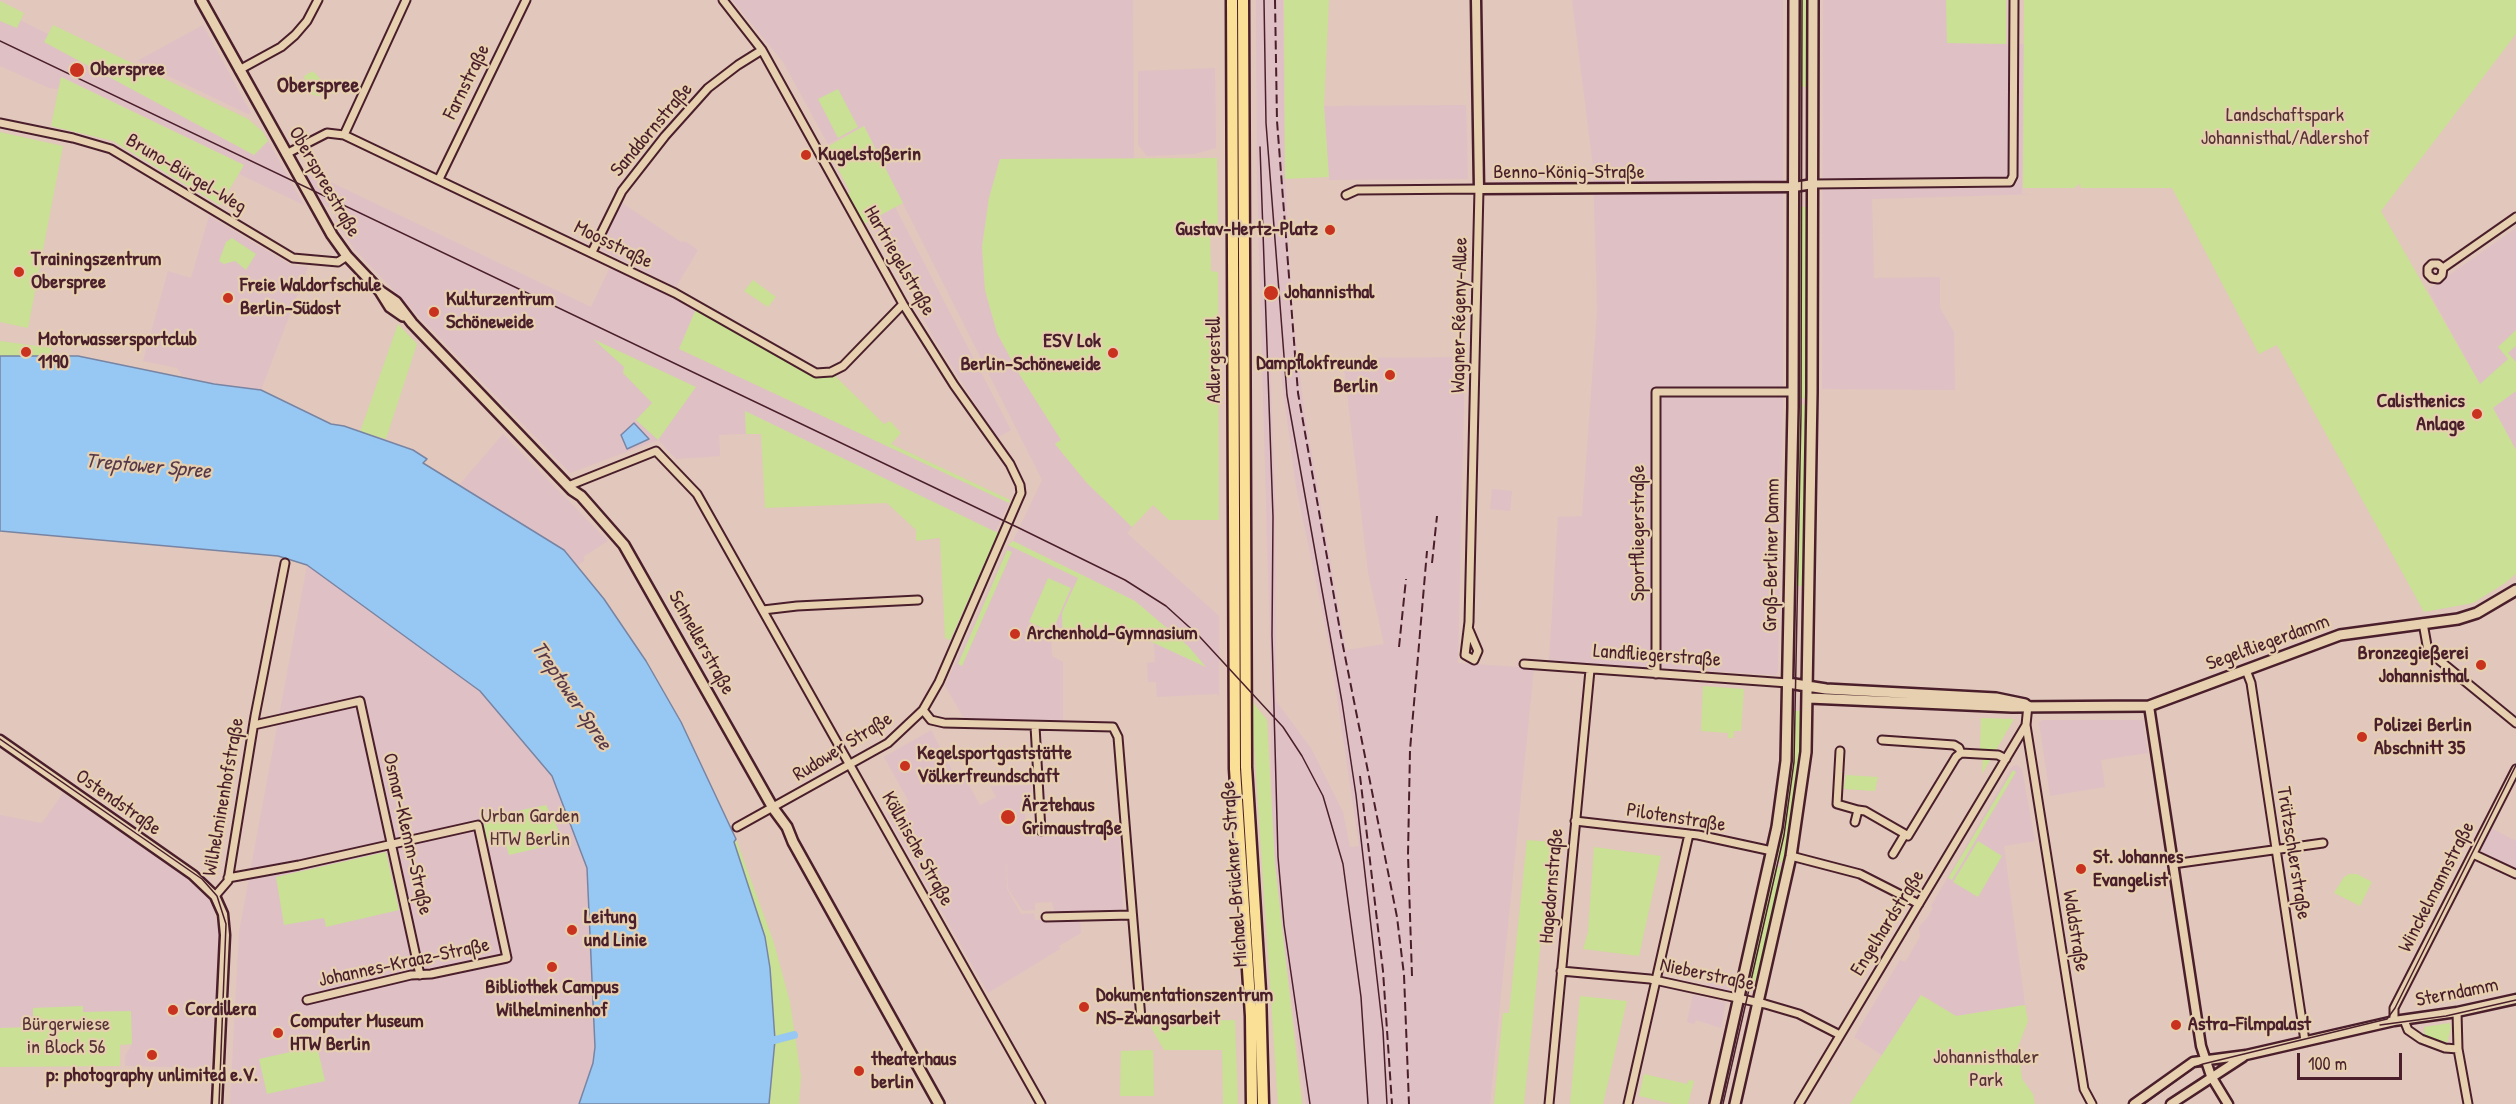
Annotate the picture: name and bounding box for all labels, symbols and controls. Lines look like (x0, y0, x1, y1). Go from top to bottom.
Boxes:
street label: Farnstraße (439, 40, 495, 124)
place label: Oberspree (90, 58, 165, 82)
marker: Oberspree (68, 61, 86, 79)
district label: Oberspree (277, 73, 359, 99)
street label: Sanddornstraße (606, 78, 698, 182)
park label: Landschaftspark Johannisthal/Adlershof (2201, 104, 2369, 151)
street label: Oberspreestraße (283, 122, 365, 242)
street label: Bruno-Bürgel-Weg (121, 129, 251, 219)
place label: Kugelstoßerin (818, 143, 921, 167)
marker: Kugelstoßerin (799, 148, 813, 162)
street label: Benno-König-Straße (1493, 161, 1645, 185)
street label: Hartriegelstraße (858, 202, 940, 320)
street label: Moosstraße (570, 216, 656, 274)
place label: Gustav-Hertz-Platz (1175, 218, 1318, 242)
marker: Gustav-Hertz-Platz (1323, 223, 1337, 237)
street label: Wagner-Régeny-Allee (1447, 237, 1473, 393)
place label: Trainingszentrum Oberspree (31, 248, 161, 295)
marker: Trainingszentrum Oberspree (12, 265, 26, 279)
place label: Freie Waldorfschule Berlin-Südost (240, 274, 382, 321)
place label: Johannisthal (1284, 281, 1374, 305)
marker: Johannisthal (1262, 284, 1280, 302)
place label: Kulturzentrum Schöneweide (446, 288, 554, 335)
marker: Freie Waldorfschule Berlin-Südost (221, 291, 235, 305)
marker: Kulturzentrum Schöneweide (427, 305, 441, 319)
street label: Adlergestell (1203, 317, 1227, 403)
place label: Motorwassersportclub 1190 (38, 328, 197, 375)
place label: ESV Lok Berlin-Schöneweide (960, 330, 1101, 377)
marker: Motorwassersportclub 1190 (19, 345, 33, 359)
marker: ESV Lok Berlin-Schöneweide (1106, 346, 1120, 360)
place label: Dampflokfreunde Berlin (1256, 352, 1378, 399)
marker: Dampflokfreunde Berlin (1383, 368, 1397, 382)
place label: Calisthenics Anlage (2376, 390, 2465, 437)
marker: Calisthenics Anlage (2470, 407, 2484, 421)
water label: Treptower Spree (84, 449, 212, 485)
street label: Sportfliegerstraße (1627, 465, 1651, 601)
street label: Groß-Berliner Damm (1759, 478, 1785, 632)
street label: Schnellerstraße (663, 587, 739, 699)
street label: Segelfliegerdamm (2203, 610, 2333, 676)
place label: Archenhold-Gymnasium (1027, 622, 1198, 646)
marker: Archenhold-Gymnasium (1008, 627, 1022, 641)
water label: Treptower Spree (526, 637, 616, 755)
street label: Landfliegerstraße (1592, 640, 1722, 672)
place label: Bronzegießerei Johannisthal (2358, 642, 2469, 689)
marker: Bronzegießerei Johannisthal (2474, 658, 2488, 672)
street label: Rudower Straße (789, 707, 897, 787)
place label: Polizei Berlin Abschnitt 35 (2374, 714, 2472, 761)
street label: Wilhelminenhofstraße (198, 716, 250, 878)
marker: Polizei Berlin Abschnitt 35 (2355, 730, 2369, 744)
place label: Kegelsportgaststätte Völkerfreundschaft (917, 742, 1072, 789)
street label: Osmar-Klemm-Straße (377, 751, 437, 917)
marker: Kegelsportgaststätte Völkerfreundschaft (898, 759, 912, 773)
street label: Ostendstraße (71, 765, 165, 841)
street label: Michael-Brückner-Straße (1217, 780, 1253, 968)
street label: Trützschlerstraße (2271, 785, 2315, 921)
street label: Köllnische Straße (876, 788, 958, 910)
place label: Ärztehaus Grimaustraße (1022, 794, 1122, 841)
street label: Pilotenstraße (1625, 798, 1727, 838)
park label: Urban Garden HTW Berlin (481, 805, 579, 852)
marker: Ärztehaus Grimaustraße (999, 808, 1017, 826)
street label: Winckelmannstraße (2394, 818, 2480, 956)
street label: Hagedornstraße (1535, 828, 1569, 944)
place label: St. Johannes Evangelist (2093, 846, 2183, 893)
marker: St. Johannes Evangelist (2074, 862, 2088, 876)
street label: Engelhardstraße (1846, 866, 1930, 980)
street label: Waldstraße (2057, 889, 2093, 973)
place label: Leitung und Linie (584, 906, 647, 953)
marker: Leitung und Linie (565, 923, 579, 937)
street label: Johannes-Kraaz-Straße (316, 933, 492, 993)
street label: Nieberstraße (1658, 953, 1756, 997)
marker: Bibliothek Campus Wilhelminenhof (545, 960, 559, 974)
street label: Sterndamm (2414, 973, 2500, 1013)
place label: Bibliothek Campus Wilhelminenhof (485, 976, 619, 1023)
place label: Dokumentationszentrum NS-Zwangsarbeit (1096, 984, 1273, 1031)
place label: Cordillera (185, 998, 256, 1022)
marker: Dokumentationszentrum NS-Zwangsarbeit (1077, 1000, 1091, 1014)
marker: Cordillera (166, 1003, 180, 1017)
place label: Computer Museum HTW Berlin (290, 1010, 423, 1057)
park label: Bürgerwiese in Block 56 (22, 1013, 110, 1060)
place label: Astra-Filmpalast (2188, 1013, 2311, 1037)
marker: Astra-Filmpalast (2169, 1018, 2183, 1032)
marker: Computer Museum HTW Berlin (271, 1026, 285, 1040)
scale bar (2300, 1041, 2405, 1079)
park label: Johannisthaler Park (1933, 1046, 2039, 1093)
marker: p: photography unlimited e.V. (145, 1048, 159, 1062)
place label: theaterhaus berlin (871, 1048, 957, 1095)
text: 100 m (2308, 1051, 2347, 1076)
place label: p: photography unlimited e.V. (46, 1064, 258, 1088)
marker: theaterhaus berlin (852, 1064, 866, 1078)

